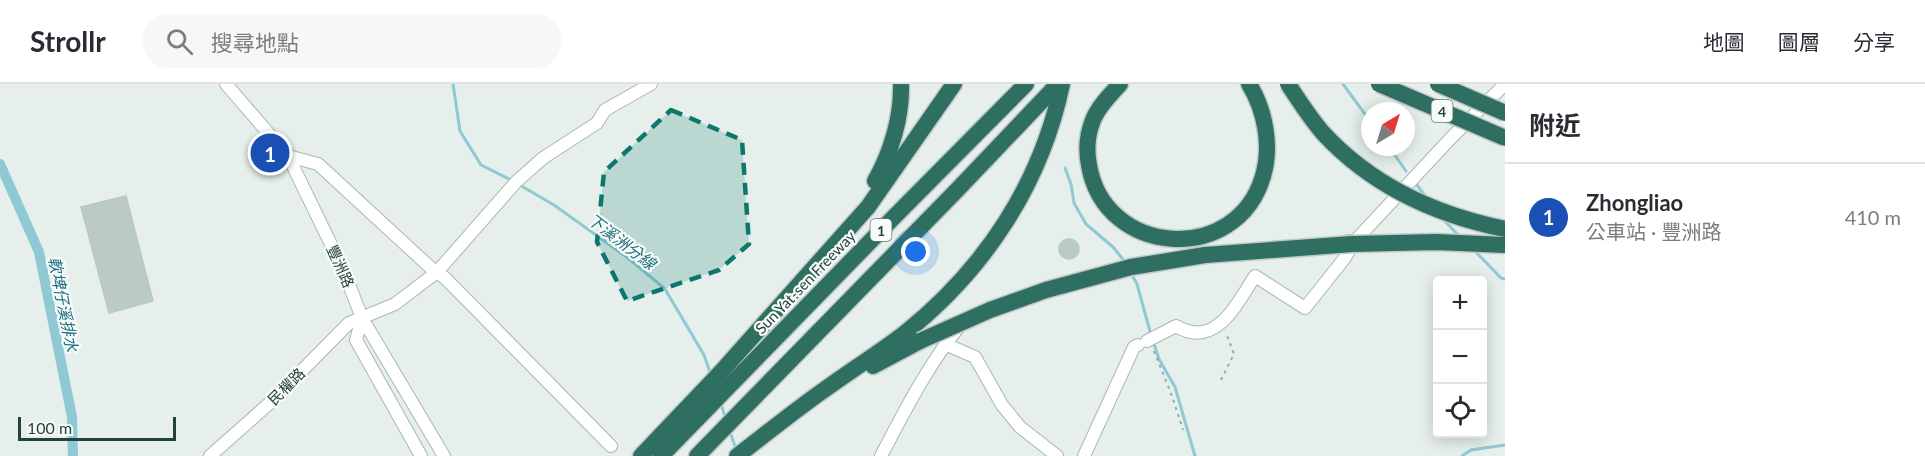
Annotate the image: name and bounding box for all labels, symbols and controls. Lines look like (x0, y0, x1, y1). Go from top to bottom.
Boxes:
search box (142, 14, 562, 68)
text: Strollr (30, 24, 106, 58)
icon: search (163, 25, 196, 58)
text: 搜尋地點 (211, 29, 299, 56)
text: 地圖 (1703, 29, 1745, 54)
text: 圖層 (1778, 29, 1820, 54)
text: 分享 (1853, 29, 1895, 54)
road number: 4 (1432, 100, 1452, 122)
north arrow (1361, 102, 1415, 156)
text: 附近 (1529, 109, 1581, 141)
pin: 1 (250, 130, 290, 176)
text: Zhongliao (1586, 189, 1683, 216)
text: 1 (1543, 205, 1554, 229)
text: 410 m (1845, 205, 1901, 229)
water label: 下溪洲分線 (584, 209, 661, 274)
road number: 1 (870, 219, 892, 241)
text: 公車站 · 豐洲路 (1586, 219, 1721, 243)
street label: Sun Yat-sen Freeway (751, 227, 859, 337)
your location (901, 237, 930, 266)
street label: 豐洲路 (324, 242, 358, 290)
water label: 軟埤仔溪排水 (46, 255, 83, 354)
map controls (1433, 276, 1487, 438)
button: + (1433, 276, 1487, 330)
button: − (1433, 330, 1487, 384)
street label: 民權路 (264, 364, 308, 408)
button: locate (1433, 384, 1487, 438)
scale bar (18, 414, 176, 442)
text: 100 m (27, 418, 72, 437)

